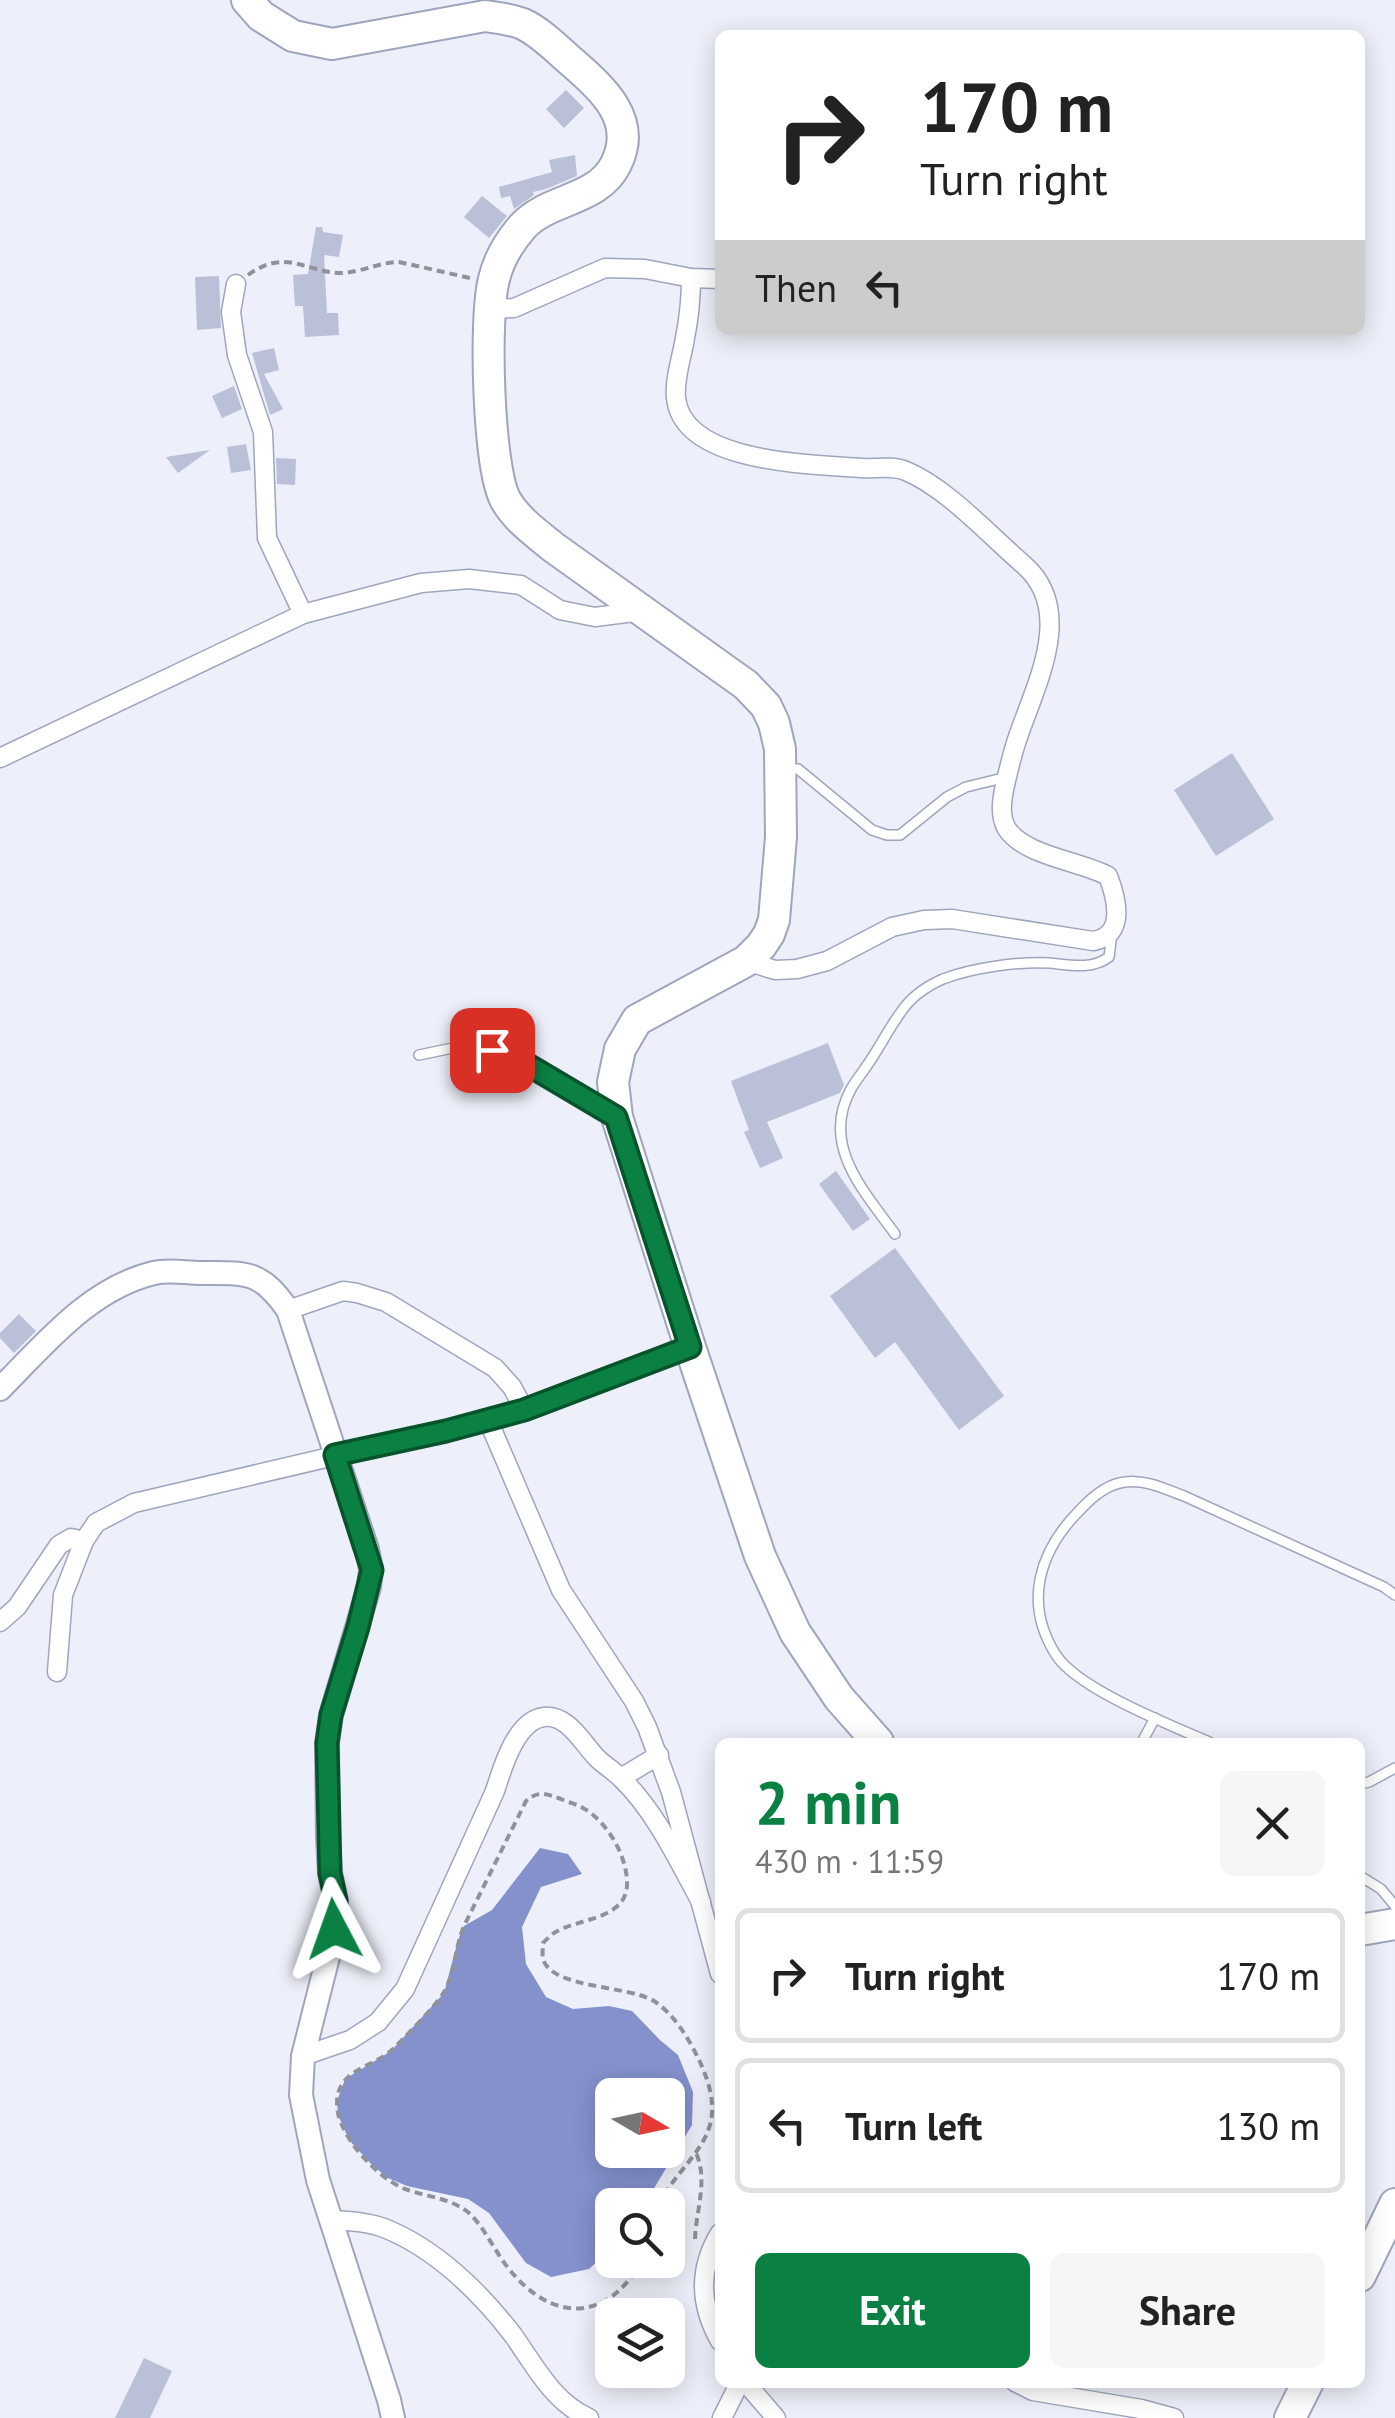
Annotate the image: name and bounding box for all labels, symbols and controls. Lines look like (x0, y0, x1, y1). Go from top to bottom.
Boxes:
text: 170 m (920, 61, 1113, 151)
icon: right (755, 70, 885, 200)
text: Turn right (920, 149, 1108, 207)
icon: left (857, 260, 912, 315)
text: Then (755, 263, 837, 312)
pin (450, 1008, 535, 1093)
icon: arrive (465, 1023, 520, 1078)
text: 2 min (755, 1763, 901, 1841)
button: close (1220, 1771, 1325, 1876)
text: 430 m · 11:59 (755, 1840, 944, 1882)
position arrow (282, 1877, 386, 1981)
icon: right (760, 1948, 815, 2003)
text: Turn right (845, 1951, 1005, 2000)
text: 170 m (1217, 1951, 1320, 2000)
north arrow (595, 2078, 685, 2168)
map controls (595, 2078, 685, 2388)
icon: left (760, 2098, 815, 2153)
text: Turn left (845, 2101, 982, 2150)
text: 130 m (1217, 2101, 1320, 2150)
button: search (595, 2188, 685, 2278)
button: Exit (755, 2253, 1030, 2368)
button: Share (1050, 2253, 1325, 2368)
button: layers (595, 2298, 685, 2388)

